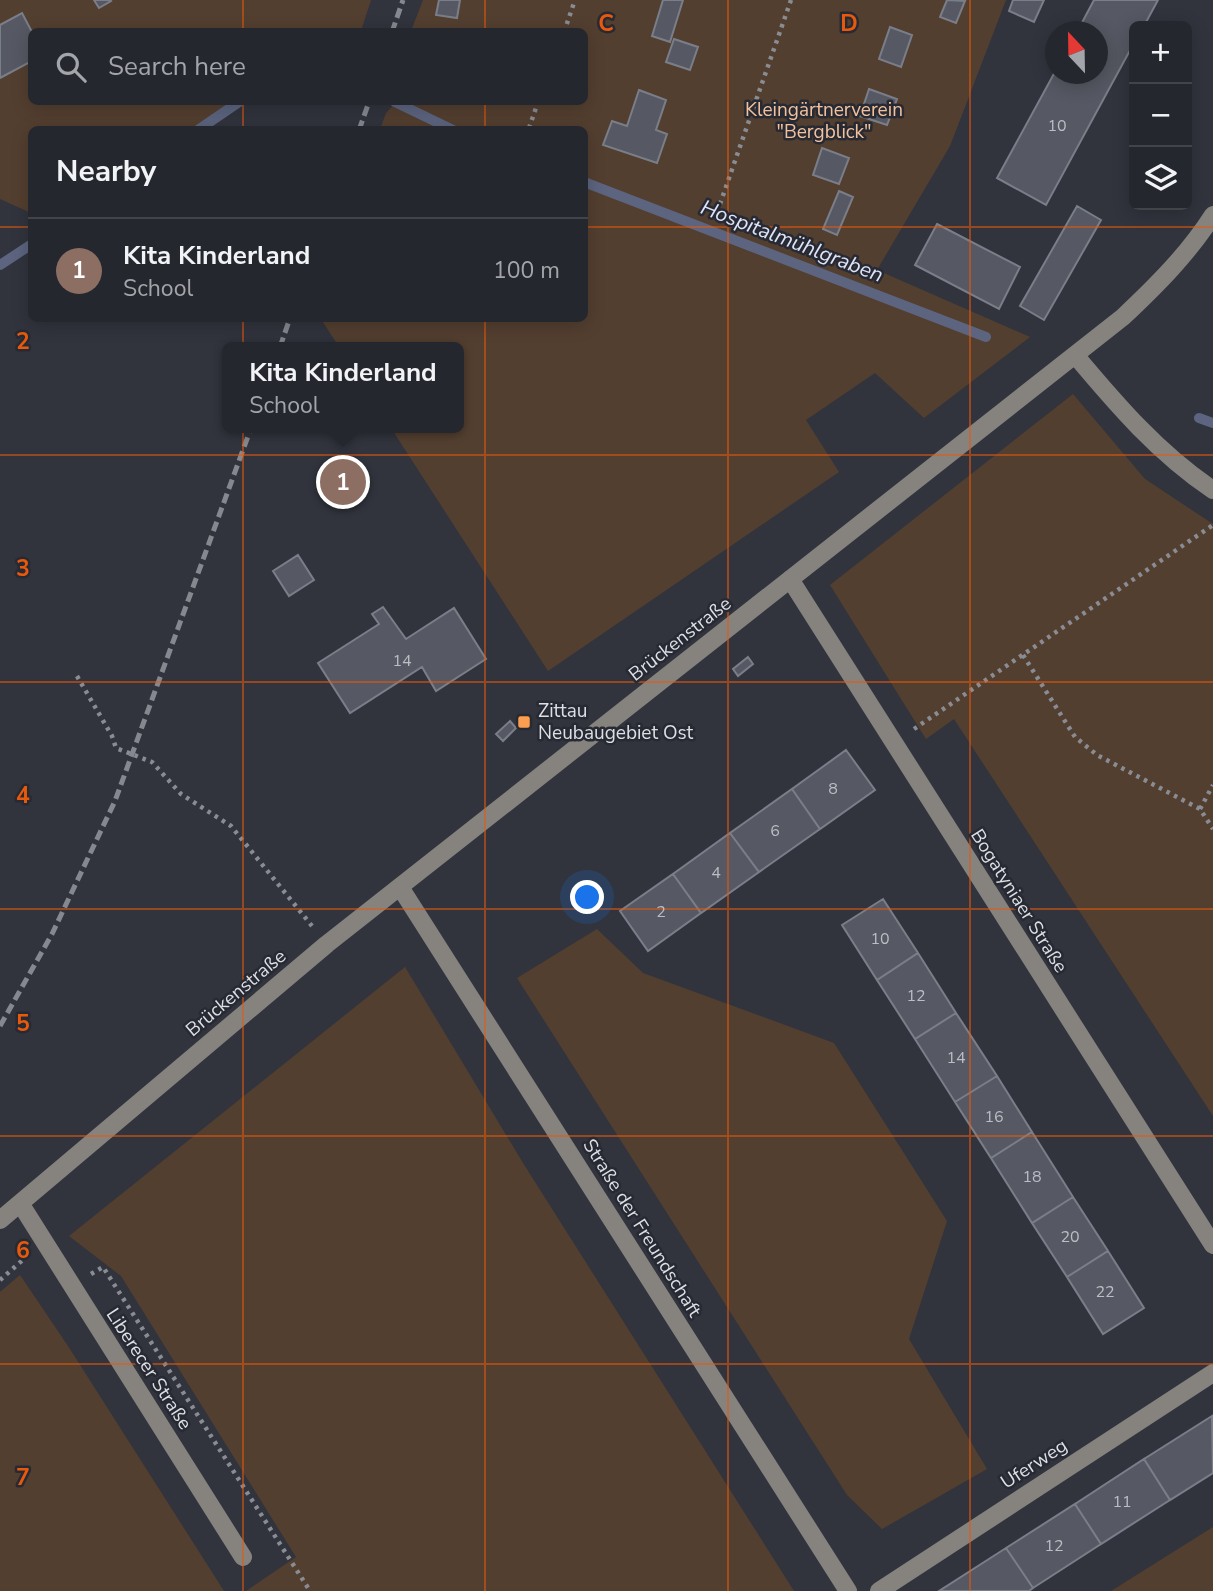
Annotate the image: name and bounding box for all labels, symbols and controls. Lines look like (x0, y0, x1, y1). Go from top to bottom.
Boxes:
text: C (598, 8, 614, 39)
text: D (840, 8, 858, 39)
north arrow (1045, 21, 1108, 84)
map controls (1129, 21, 1192, 210)
button: + (1129, 21, 1192, 84)
search box (28, 28, 588, 105)
icon: search (52, 48, 90, 86)
text: Search here (108, 49, 246, 84)
button: − (1129, 84, 1192, 147)
park label: Kleingärtnerverein "Bergblick" (745, 97, 903, 145)
house number: 10 (1047, 115, 1067, 137)
button: layers (1129, 147, 1192, 210)
text: Nearby (56, 151, 156, 192)
water label: Hospitalmühlgraben (697, 193, 887, 289)
text: Kita Kinderland (123, 238, 310, 273)
text: 1 (72, 255, 86, 286)
text: 100 m (493, 255, 560, 286)
text: School (123, 273, 193, 304)
text: 2 (16, 326, 30, 357)
popup (222, 342, 464, 433)
text: Kita Kinderland (249, 355, 437, 390)
text: School (249, 390, 320, 421)
pin: 1 (320, 456, 366, 508)
text: 3 (16, 553, 30, 584)
street label: Brückenstraße (623, 591, 737, 687)
house number: 14 (392, 650, 412, 672)
place label: Zittau Neubaugebiet Ost (538, 698, 694, 746)
marker: Zittau Neubaugebiet Ost (516, 714, 532, 730)
house number: 8 (828, 778, 838, 800)
text: 4 (16, 780, 30, 811)
house number: 6 (770, 820, 780, 842)
street label: Bogatyniaer Straße (964, 824, 1074, 978)
house number: 4 (711, 862, 721, 884)
your location (570, 880, 604, 914)
house number: 2 (656, 901, 666, 923)
house number: 10 (870, 928, 890, 950)
street label: Brückenstraße (180, 943, 292, 1043)
house number: 12 (906, 985, 926, 1007)
text: 5 (16, 1008, 30, 1039)
house number: 14 (946, 1047, 966, 1069)
house number: 16 (984, 1106, 1004, 1128)
street label: Straße der Freundschaft (577, 1134, 708, 1322)
house number: 18 (1022, 1166, 1042, 1188)
house number: 20 (1060, 1226, 1080, 1248)
text: 6 (16, 1235, 30, 1266)
house number: 22 (1095, 1281, 1115, 1303)
street label: Liberecer Straße (100, 1303, 198, 1435)
street label: Uferweg (996, 1433, 1072, 1495)
text: 7 (16, 1462, 30, 1493)
house number: 11 (1112, 1491, 1132, 1513)
house number: 12 (1044, 1535, 1064, 1557)

